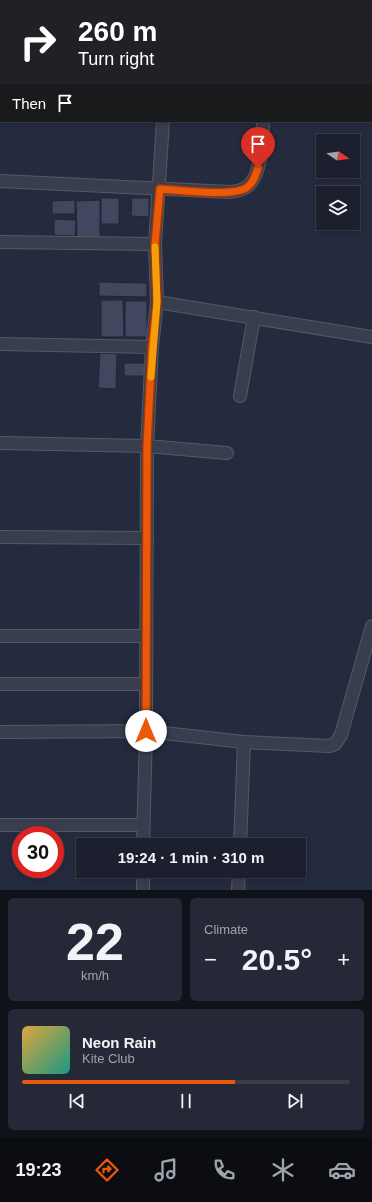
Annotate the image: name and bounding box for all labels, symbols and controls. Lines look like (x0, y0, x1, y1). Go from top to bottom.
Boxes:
icon: right (12, 16, 64, 68)
text: 260 m (78, 16, 157, 47)
text: Turn right (78, 49, 154, 69)
icon: arrive (54, 92, 76, 114)
text: Then (12, 95, 46, 112)
pin (241, 127, 275, 168)
icon: arrive (247, 133, 269, 155)
north arrow (316, 134, 360, 178)
map controls (316, 134, 360, 230)
button: layers (316, 186, 360, 230)
position arrow (125, 710, 167, 752)
speed limit sign: 30 (12, 826, 64, 878)
text: 19:24 · 1 min · 310 m (118, 849, 264, 866)
text: 22 (66, 913, 124, 971)
text: Climate (204, 922, 248, 937)
text: 20.5° (242, 943, 312, 976)
text: − (204, 947, 217, 972)
text: + (337, 947, 350, 972)
text: km/h (81, 968, 109, 983)
text: Neon Rain (82, 1034, 156, 1051)
text: Kite Club (82, 1051, 135, 1066)
icon: previous (66, 1090, 88, 1112)
icon: pause (175, 1090, 197, 1112)
icon: next (284, 1090, 306, 1112)
icon: directions (93, 1156, 121, 1184)
icon: music (152, 1156, 180, 1184)
icon: phone (210, 1156, 238, 1184)
icon: climate (269, 1156, 297, 1184)
icon: car (328, 1156, 356, 1184)
text: 19:23 (15, 1160, 62, 1180)

